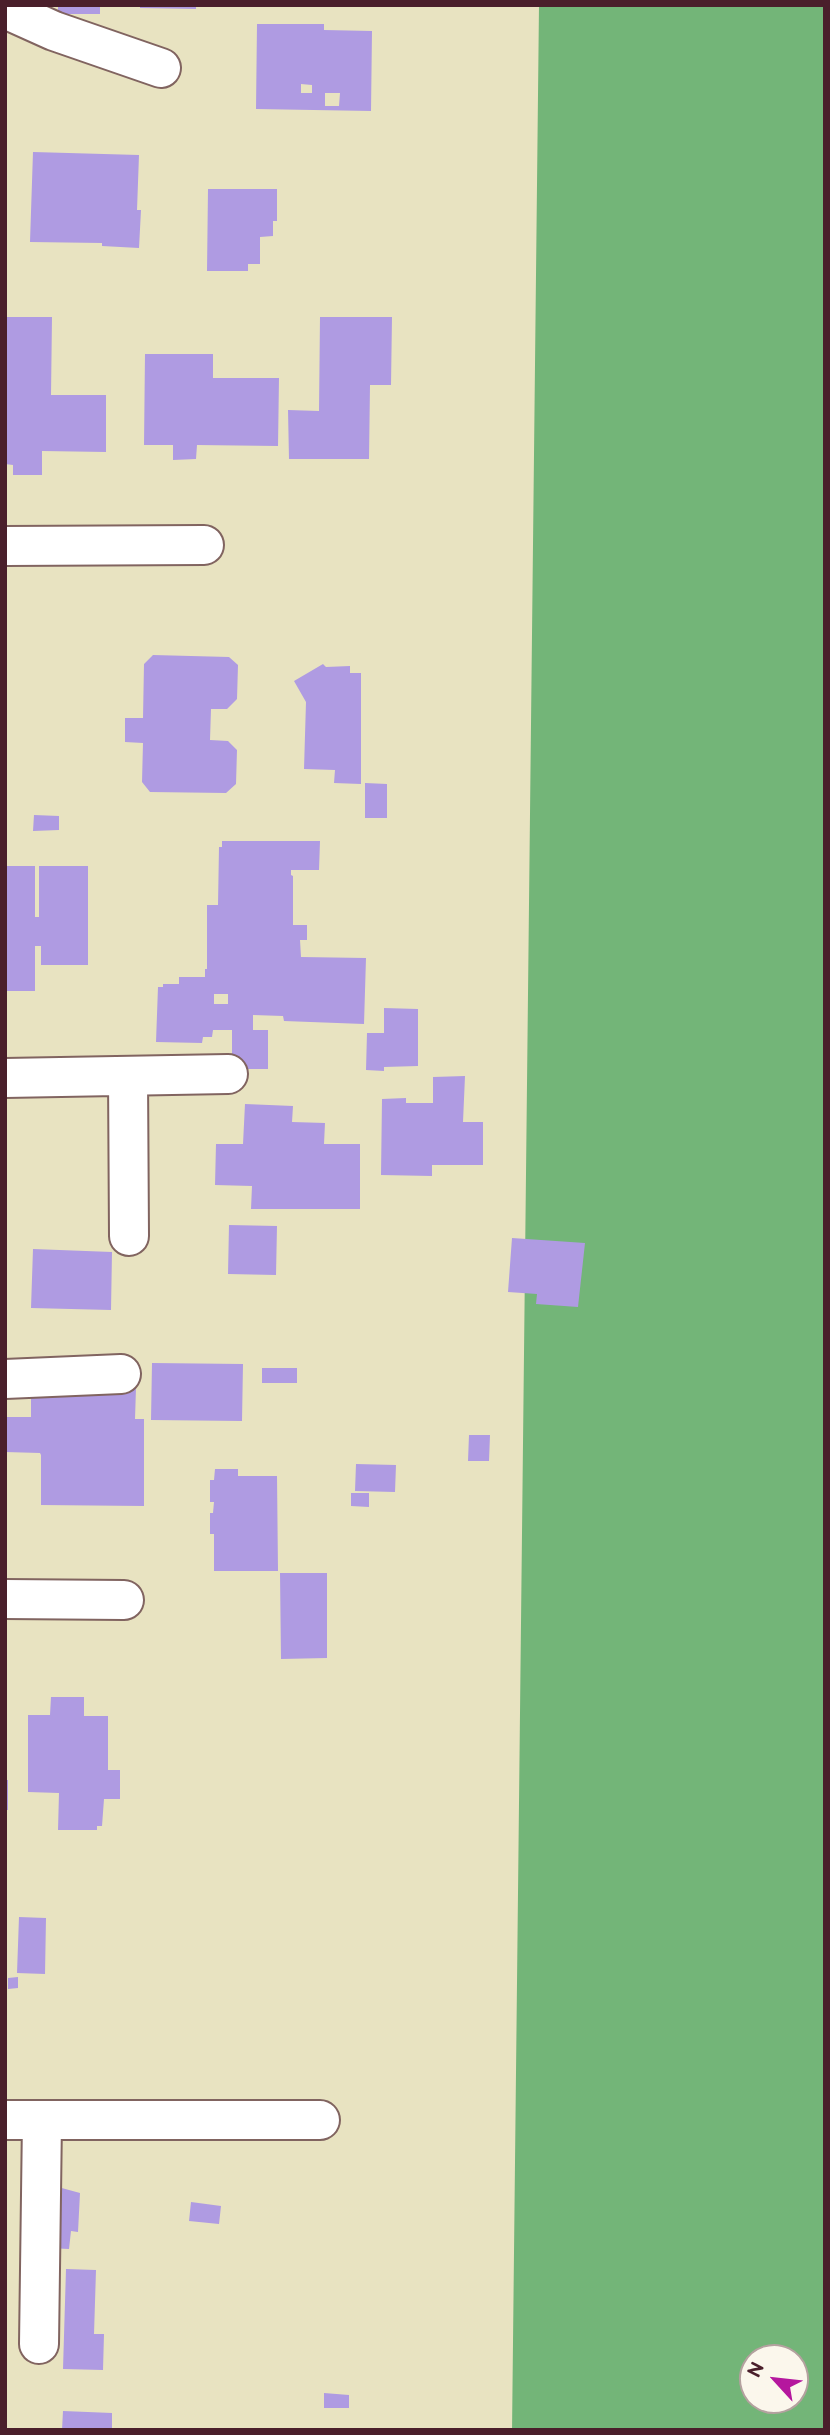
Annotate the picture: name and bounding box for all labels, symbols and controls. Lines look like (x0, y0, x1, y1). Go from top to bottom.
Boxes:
north arrow (739, 2344, 809, 2414)
text: N (743, 2359, 770, 2382)

